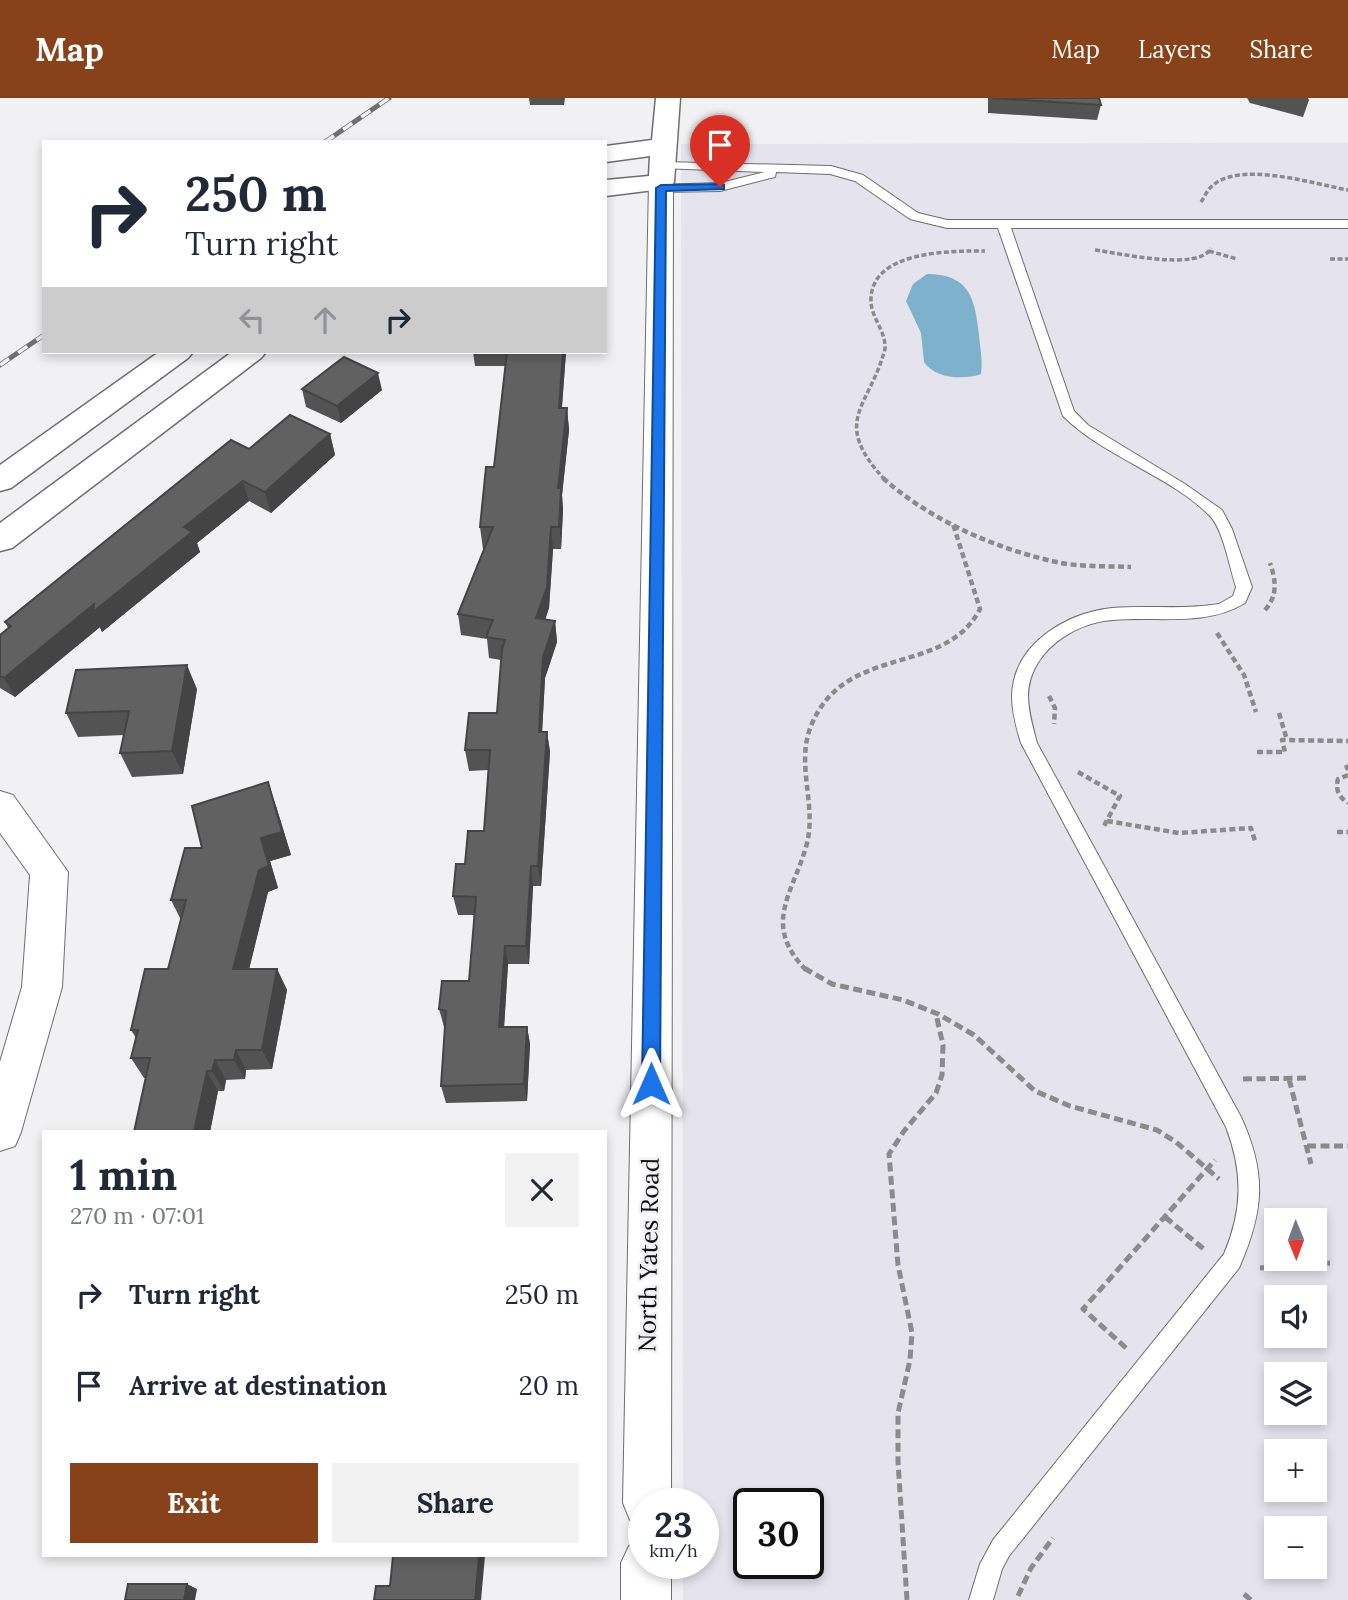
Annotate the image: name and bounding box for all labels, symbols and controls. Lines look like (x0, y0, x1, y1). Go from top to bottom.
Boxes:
text: Map (35, 28, 104, 70)
text: Map (1051, 34, 1100, 65)
text: Layers (1138, 34, 1211, 65)
text: Share (1249, 34, 1313, 65)
pin (690, 115, 750, 187)
icon: arrive (701, 126, 739, 164)
text: 250 m (185, 162, 327, 224)
icon: right (70, 168, 161, 259)
text: Turn right (185, 223, 338, 264)
icon: left (233, 301, 271, 339)
icon: ahead (306, 301, 344, 339)
icon: right (379, 301, 417, 339)
position arrow (614, 1047, 688, 1121)
text: 1 min (70, 1148, 177, 1202)
button: close (505, 1153, 579, 1227)
street label: North Yates Road (631, 1158, 666, 1352)
text: 270 m · 07:01 (70, 1201, 204, 1230)
north arrow (1264, 1208, 1326, 1270)
map controls (1264, 1208, 1327, 1579)
icon: right (70, 1276, 108, 1314)
text: Turn right (129, 1278, 260, 1311)
text: 250 m (505, 1278, 579, 1311)
button: sound (1264, 1285, 1327, 1348)
button: layers (1264, 1362, 1327, 1425)
icon: arrive (70, 1367, 108, 1405)
text: Arrive at destination (129, 1369, 387, 1402)
text: 20 m (519, 1369, 579, 1402)
button: + (1264, 1439, 1327, 1502)
button: Exit (70, 1463, 318, 1543)
button: Share (332, 1463, 579, 1543)
speed limit sign: 30 (733, 1488, 824, 1579)
text: 23 (654, 1502, 693, 1547)
button: − (1264, 1516, 1327, 1579)
text: km/h (649, 1539, 698, 1562)

